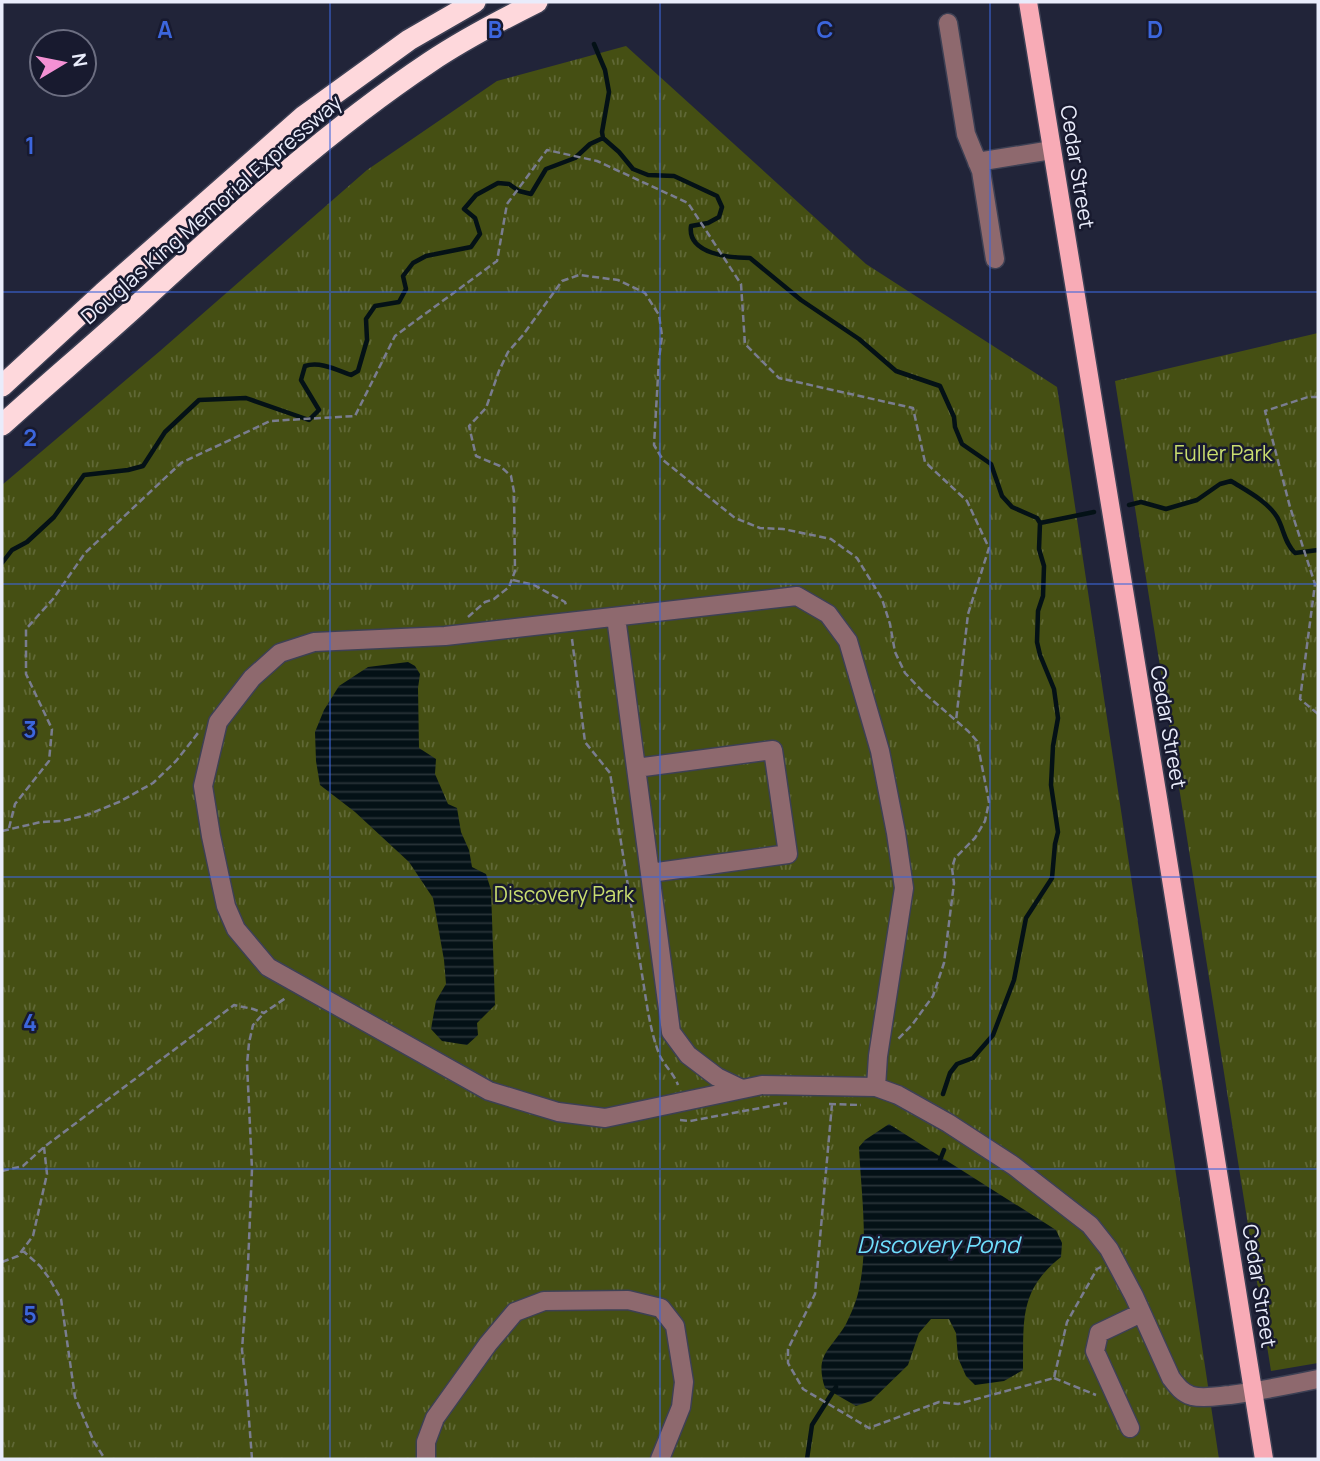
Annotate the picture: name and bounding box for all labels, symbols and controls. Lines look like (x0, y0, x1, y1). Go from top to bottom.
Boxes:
text: A (157, 13, 173, 45)
text: B (488, 13, 502, 45)
text: C (817, 13, 834, 45)
text: D (1147, 13, 1163, 45)
north arrow (28, 28, 98, 98)
text: N (66, 51, 94, 69)
street label: Douglas King Memorial Expressway (75, 88, 347, 330)
street label: Cedar Street (1054, 103, 1102, 231)
text: 1 (25, 129, 35, 161)
text: 2 (23, 421, 37, 453)
park label: Fuller Park (1174, 439, 1273, 467)
street label: Cedar Street (1144, 663, 1194, 791)
text: 3 (23, 713, 37, 745)
park label: Discovery Park (494, 880, 635, 908)
text: 4 (23, 1006, 37, 1038)
street label: Cedar Street (1236, 1222, 1284, 1350)
water label: Discovery Pond (857, 1228, 1023, 1260)
text: 5 (23, 1298, 37, 1330)

